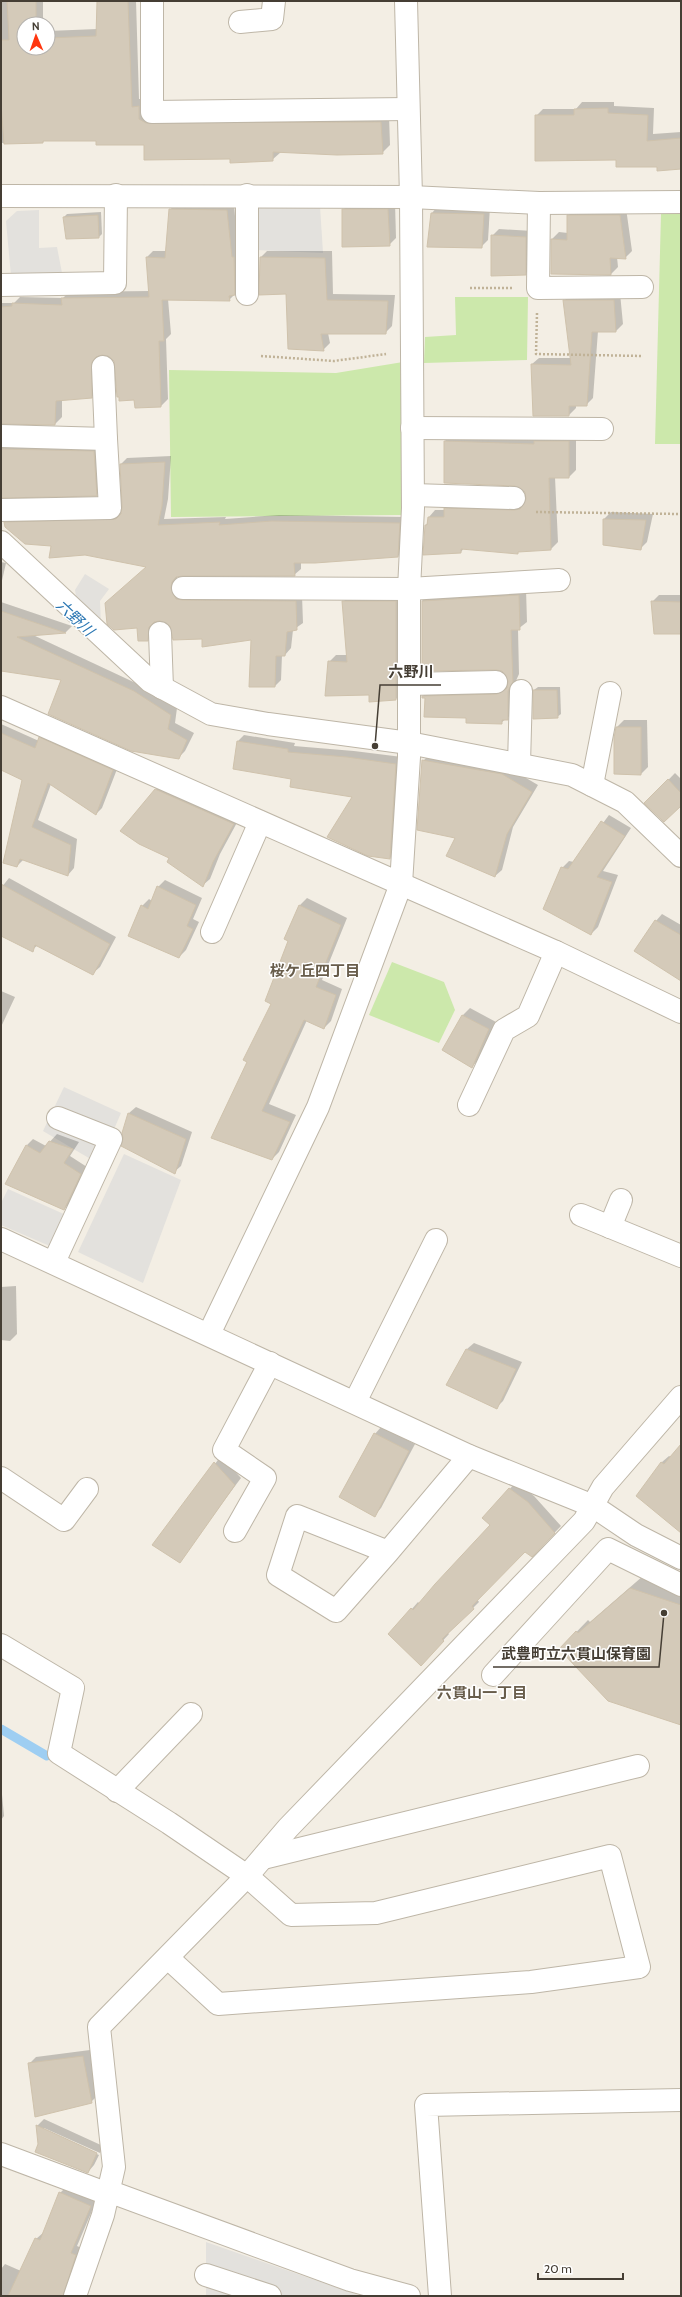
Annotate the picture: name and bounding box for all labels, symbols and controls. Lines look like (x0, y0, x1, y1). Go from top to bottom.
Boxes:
north arrow (16, 16, 56, 56)
text: N (32, 19, 40, 33)
water label: 六野川 (52, 596, 99, 641)
callout: 六野川 (380, 658, 441, 685)
text: 六野川 (388, 663, 434, 681)
district label: 桜ケ丘四丁目 (270, 962, 360, 980)
callout: 武豊町立六貫山保育園 (493, 1640, 659, 1667)
text: 武豊町立六貫山保育園 (501, 1645, 651, 1663)
district label: 六貫山一丁目 (437, 1684, 527, 1702)
scale bar (538, 2255, 623, 2281)
text: 20 m (544, 2261, 572, 2276)

